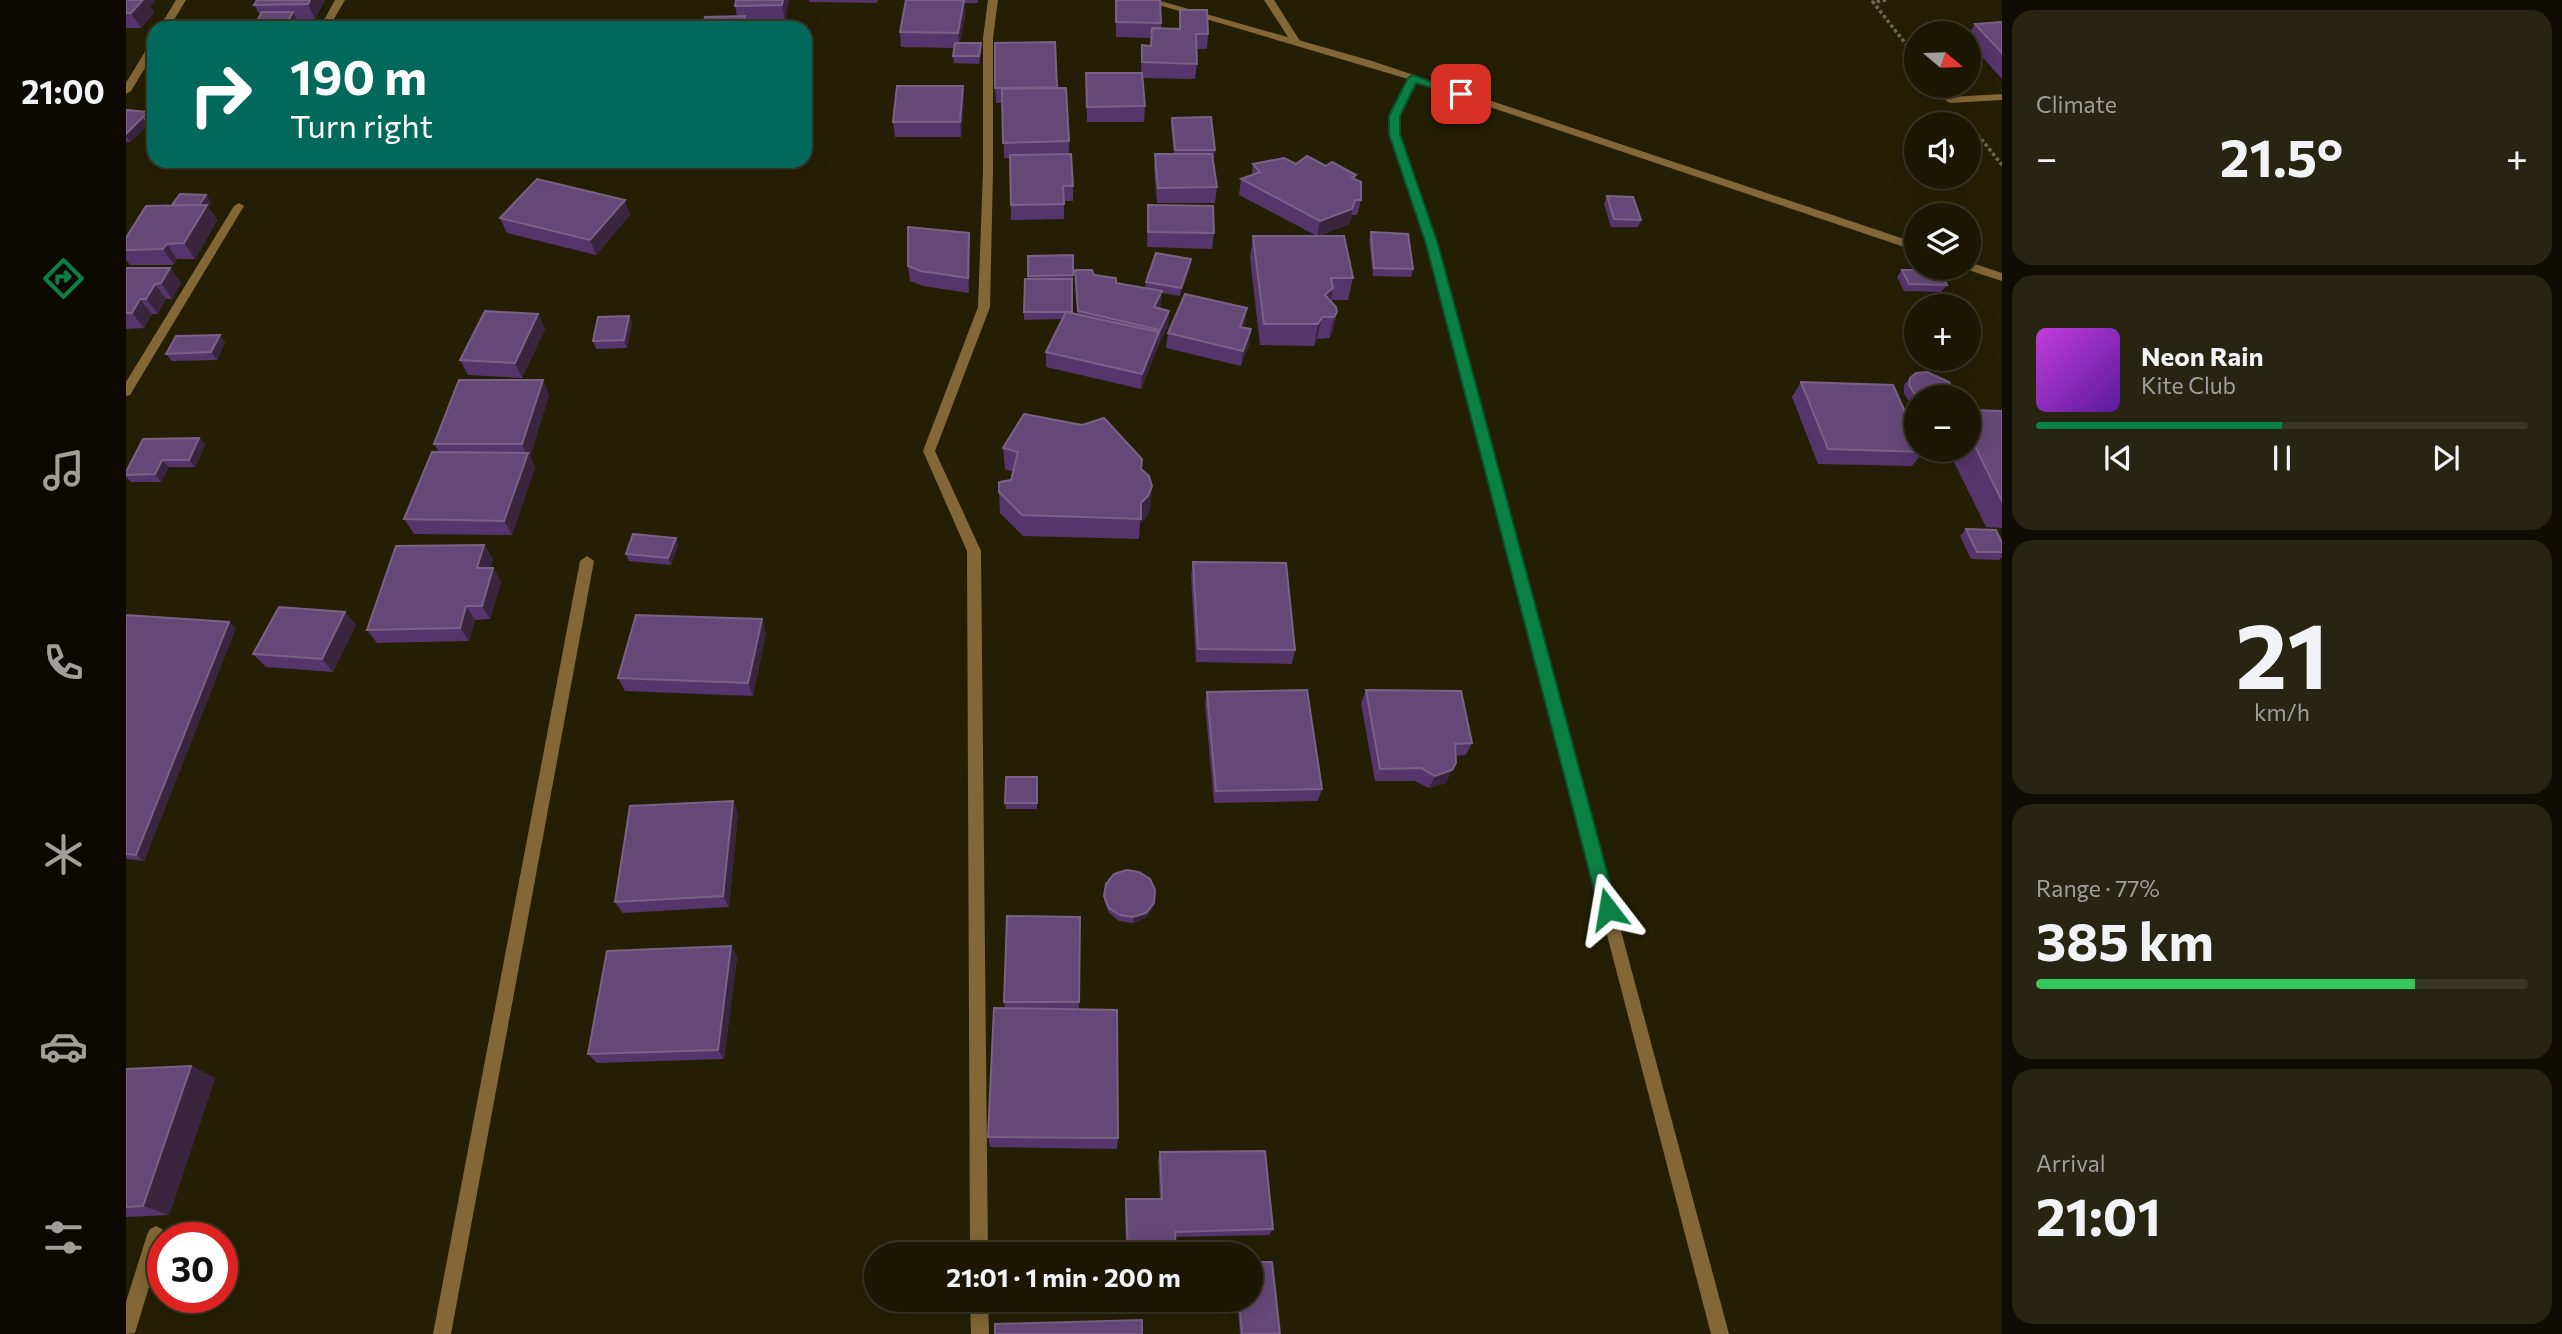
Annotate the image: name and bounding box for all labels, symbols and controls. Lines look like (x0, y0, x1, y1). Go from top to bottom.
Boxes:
north arrow (1904, 21, 1981, 98)
map controls (1904, 21, 1981, 462)
text: 190 m (290, 45, 427, 105)
icon: right (175, 49, 266, 140)
pin (1431, 64, 1491, 124)
text: 21:00 (21, 71, 105, 111)
icon: arrive (1442, 75, 1480, 113)
text: Climate (2036, 90, 2117, 118)
text: Turn right (290, 105, 433, 145)
button: sound (1904, 112, 1981, 189)
text: 21.5° (2220, 124, 2343, 188)
text: − (2036, 133, 2058, 180)
text: + (2506, 133, 2528, 180)
button: layers (1904, 203, 1981, 280)
icon: directions (39, 254, 88, 303)
button: + (1904, 294, 1981, 371)
text: Neon Rain (2141, 340, 2264, 371)
text: Kite Club (2141, 371, 2236, 399)
button: − (1904, 385, 1981, 462)
icon: previous (2099, 439, 2137, 477)
icon: pause (2263, 439, 2301, 477)
icon: next (2427, 439, 2465, 477)
icon: music (39, 446, 88, 495)
text: 21 (2236, 596, 2328, 708)
icon: phone (39, 638, 88, 687)
text: km/h (2254, 698, 2310, 726)
icon: climate (39, 830, 88, 879)
position arrow (1571, 872, 1645, 946)
text: Range · 77% (2036, 874, 2160, 902)
text: 385 km (2036, 908, 2214, 972)
icon: car (39, 1022, 88, 1071)
text: Arrival (2036, 1149, 2106, 1177)
text: 21:01 (2036, 1183, 2161, 1247)
icon: filters (39, 1213, 88, 1262)
speed limit sign: 30 (147, 1222, 238, 1313)
text: 21:01 · 1 min · 200 m (946, 1261, 1181, 1292)

